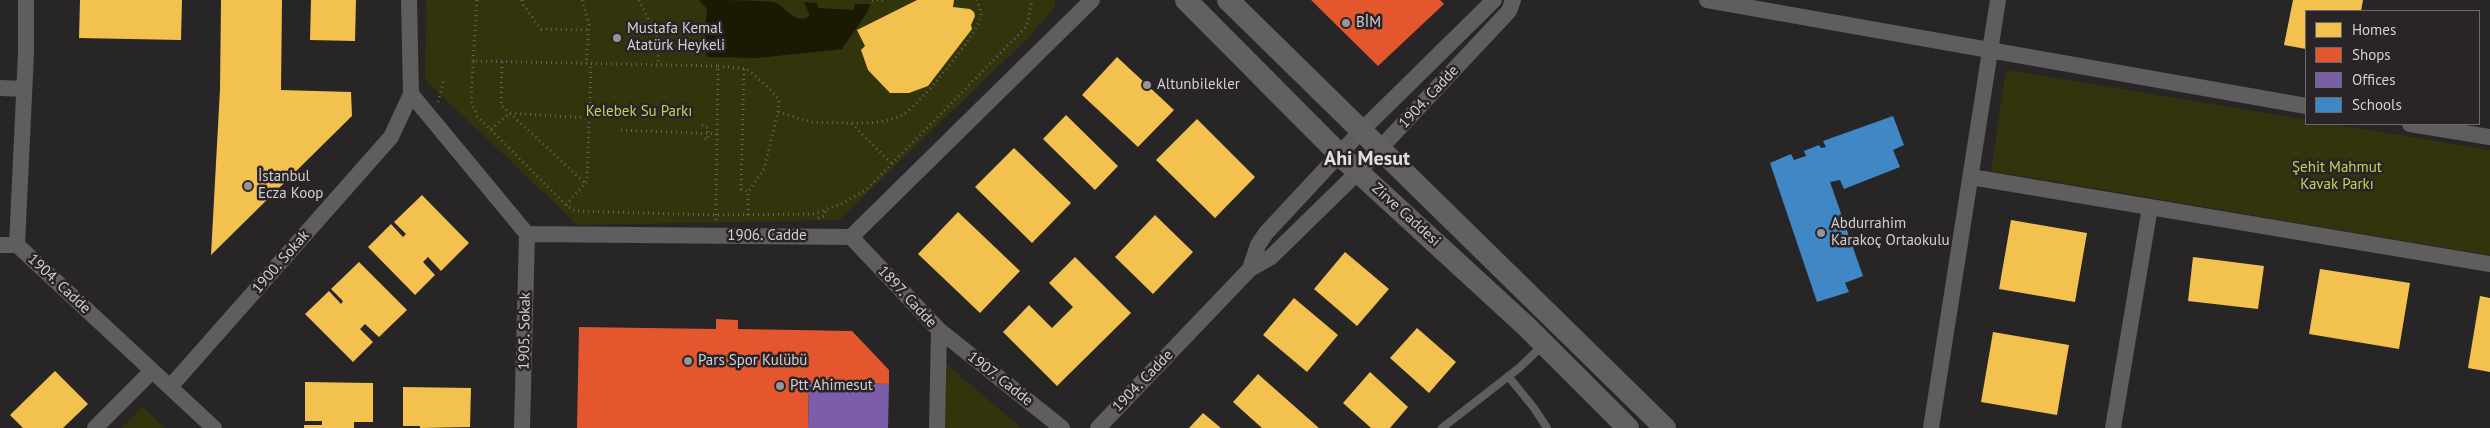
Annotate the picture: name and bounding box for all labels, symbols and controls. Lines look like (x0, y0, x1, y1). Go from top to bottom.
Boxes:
legend (2305, 10, 2480, 125)
place label: BİM (1356, 14, 1381, 32)
marker: BİM (1340, 17, 1352, 29)
place label: Mustafa Kemal Atatürk Heykeli (627, 20, 725, 55)
text: Homes (2352, 20, 2396, 39)
marker: Mustafa Kemal Atatürk Heykeli (611, 32, 623, 44)
text: Shops (2352, 45, 2391, 64)
street label: 1904. Cadde (1395, 62, 1463, 132)
text: Offices (2352, 70, 2396, 89)
place label: Altunbilekler (1157, 76, 1240, 94)
marker: Altunbilekler (1141, 79, 1153, 91)
text: Schools (2352, 95, 2402, 114)
park label: Kelebek Su Parkı (586, 103, 692, 121)
district label: Ahi Mesut (1324, 147, 1410, 171)
park label: Şehit Mahmut Kavak Parkı (2292, 159, 2382, 194)
place label: İstanbul Ecza Koop (258, 168, 323, 203)
marker: İstanbul Ecza Koop (242, 180, 254, 192)
street label: Zirve Caddesi (1368, 180, 1444, 250)
place label: Abdurrahim Karakoç Ortaokulu (1831, 215, 1950, 250)
street label: 1900. Sokak (249, 227, 313, 297)
street label: 1906. Cadde (727, 227, 807, 245)
marker: Abdurrahim Karakoç Ortaokulu (1815, 227, 1827, 239)
street label: 1904. Cadde (24, 250, 94, 318)
street label: 1897. Cadde (874, 262, 940, 332)
street label: 1905. Sokak (515, 292, 535, 370)
street label: 1904. Cadde (1109, 346, 1177, 416)
street label: 1907. Cadde (964, 348, 1036, 410)
place label: Pars Spor Kulübü (698, 352, 807, 370)
marker: Pars Spor Kulübü (682, 355, 694, 367)
place label: Ptt Ahimesut (790, 377, 873, 395)
marker: Ptt Ahimesut (774, 380, 786, 392)

